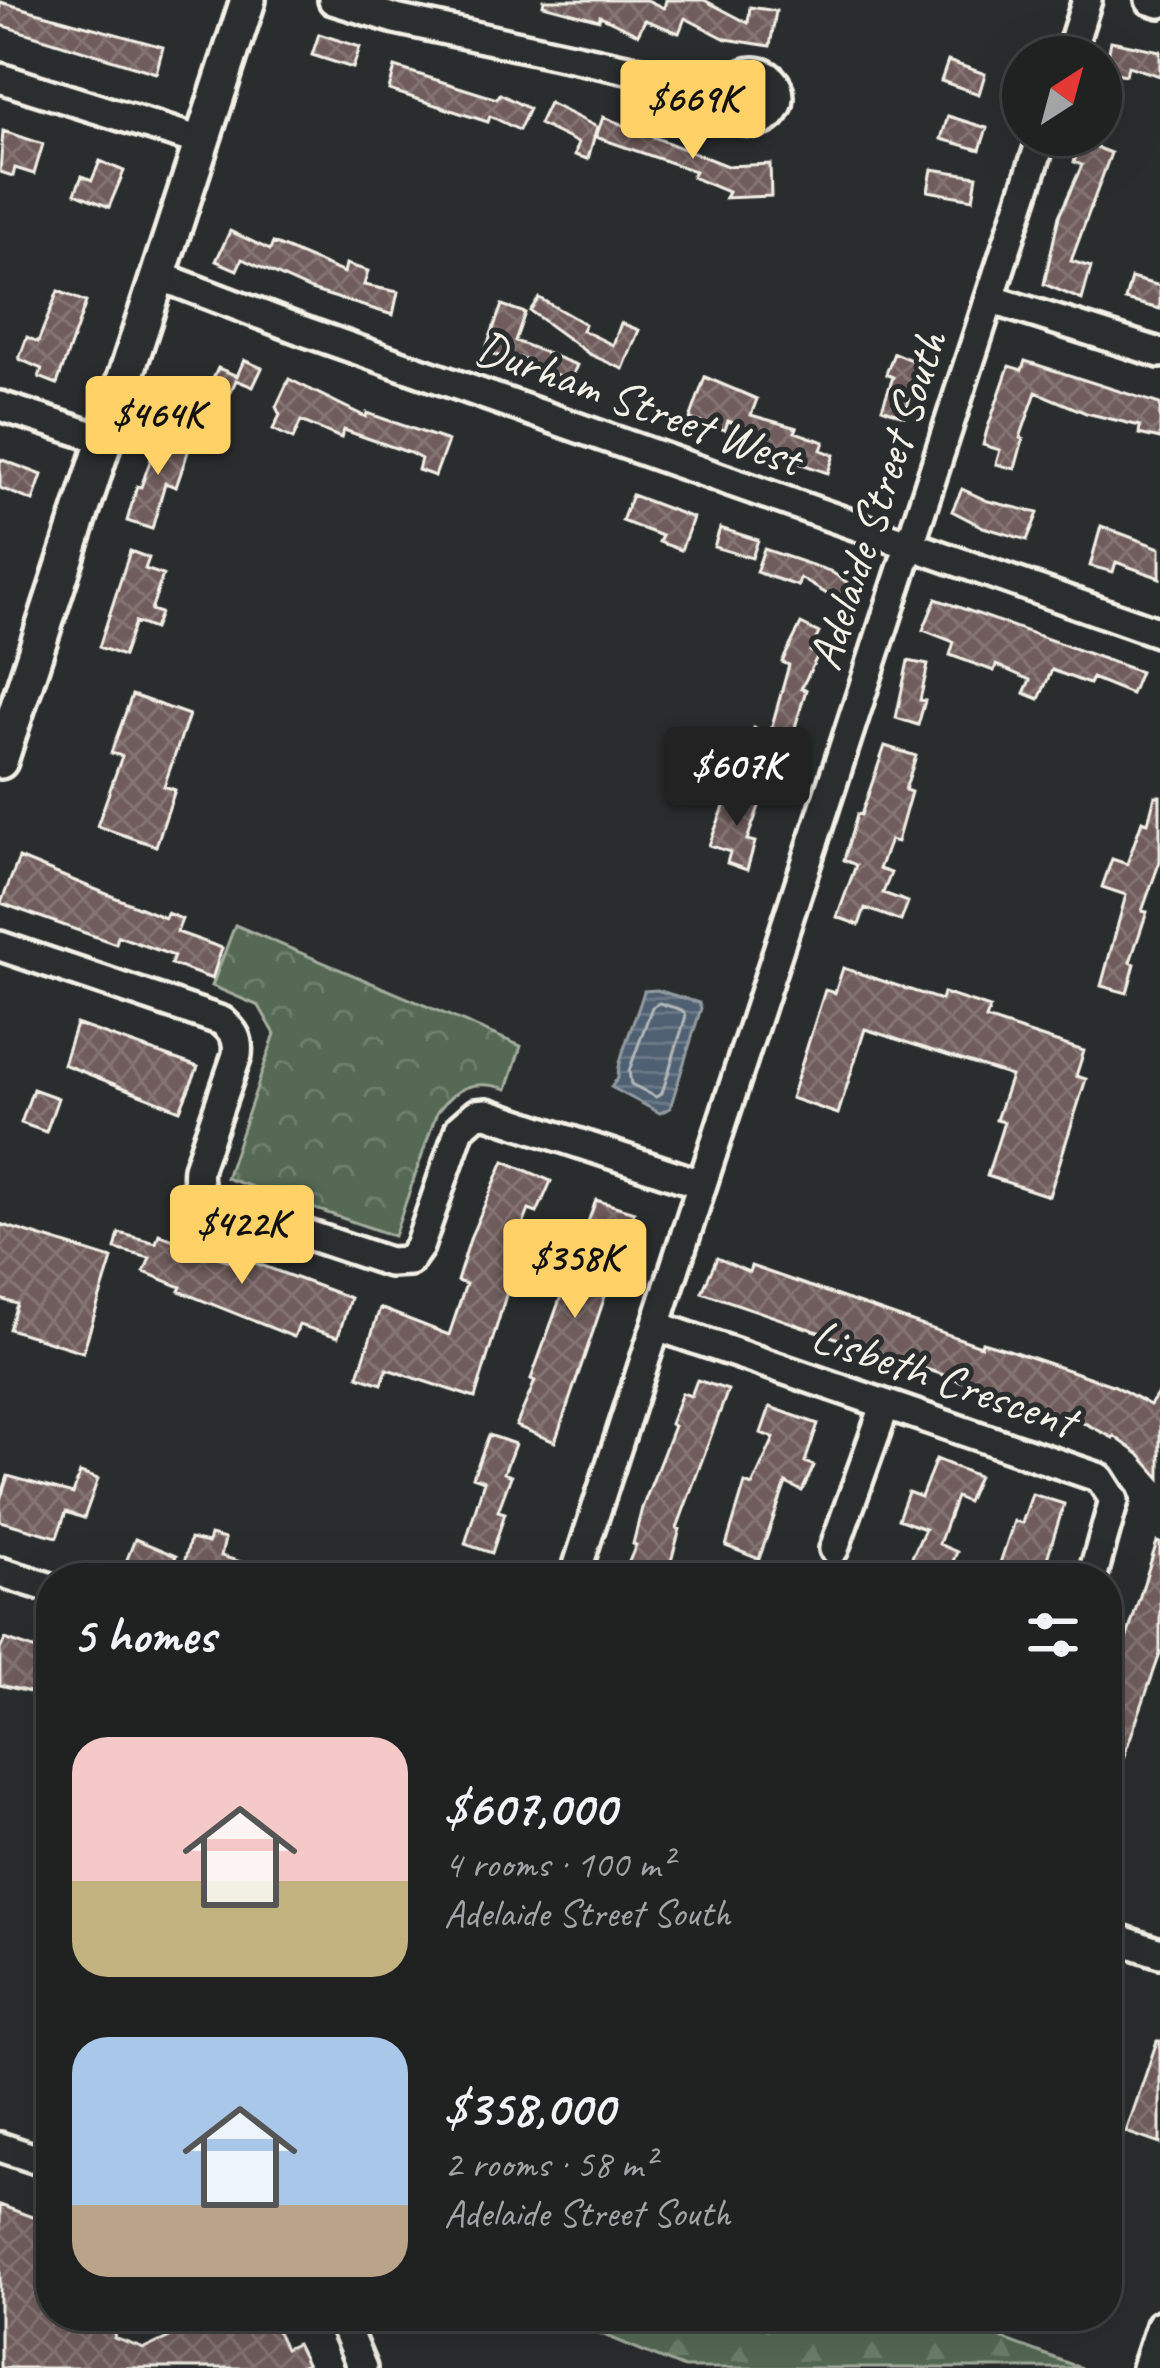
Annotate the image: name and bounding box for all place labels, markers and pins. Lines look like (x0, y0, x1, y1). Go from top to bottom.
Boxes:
pin: $669K (609, 60, 777, 162)
pin: $464K (74, 376, 242, 478)
pin: $607K (653, 727, 821, 829)
pin: $422K (158, 1185, 326, 1287)
pin: $358K (491, 1219, 659, 1321)

